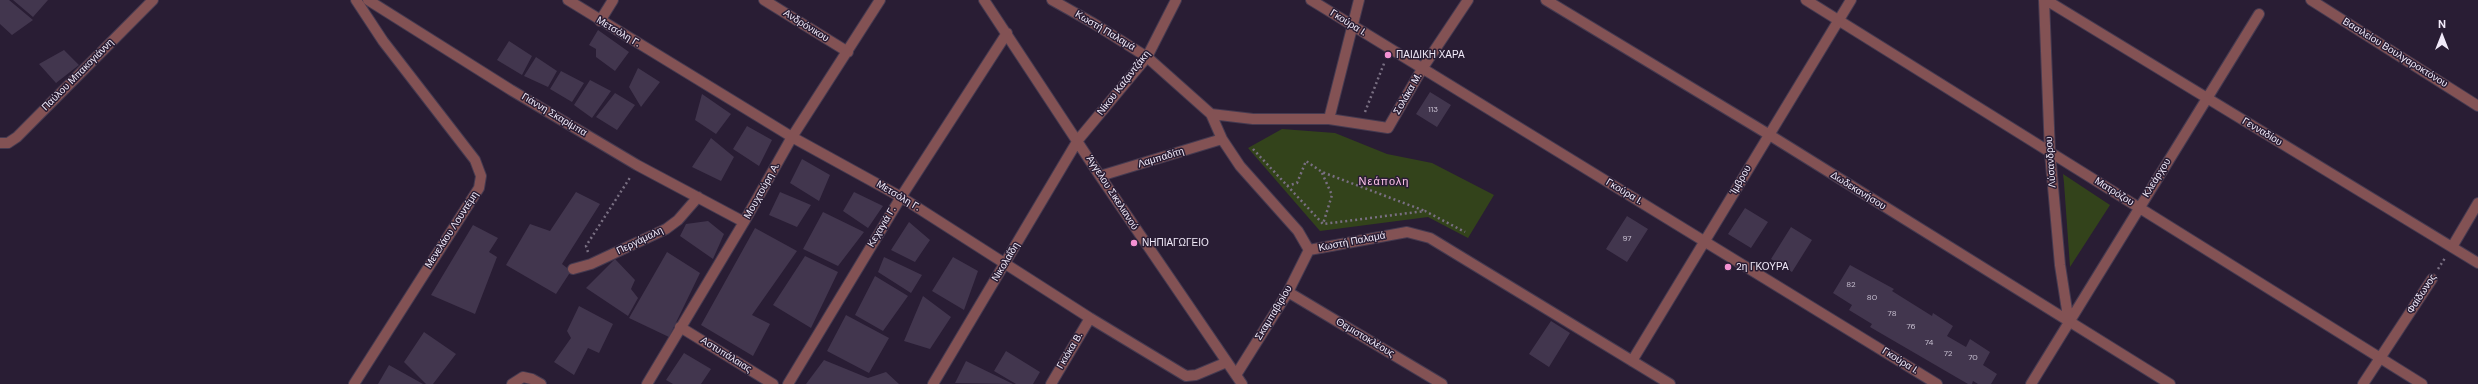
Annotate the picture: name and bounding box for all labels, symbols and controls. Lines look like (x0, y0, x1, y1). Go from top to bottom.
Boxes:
street label: Ανδρόνικου (781, 7, 831, 45)
street label: Γκούρα Ι. (1328, 7, 1368, 39)
street label: Κωστή Παλαμά (1073, 8, 1137, 54)
street label: Μετσόλη Γ. (594, 14, 642, 50)
street label: Βασιλείου Βουλγαροκτόνου (2340, 16, 2450, 90)
north arrow (2422, 16, 2462, 56)
text: N (2438, 17, 2446, 31)
street label: Παύλου Μπακογιάννη (40, 37, 116, 113)
street label: Νίκου Καζαντζάκη (1095, 48, 1153, 118)
place label: ΠΑΙΔΙΚΗ ΧΑΡΑ (1396, 49, 1465, 61)
marker: ΠΑΙΔΙΚΗ ΧΑΡΑ (1383, 50, 1393, 60)
street label: Σολάκα Μ. (1391, 71, 1425, 117)
street label: Γιάννη Σκαρίμπα (519, 91, 589, 139)
house number: 113 (1428, 105, 1438, 115)
street label: Γενναδίου (2240, 115, 2284, 149)
street label: Λύσανδρου (2043, 136, 2059, 188)
street label: Λαμπαδίτη (1136, 145, 1186, 171)
street label: Άγγελου Σικελιανού (1083, 154, 1141, 232)
street label: Κλεάρχου (2140, 156, 2174, 200)
street label: Μουχτούρη Α. (742, 161, 782, 221)
street label: Ίμβρου (1728, 163, 1754, 197)
street label: Δωδεκανήσου (1828, 169, 1888, 213)
district label: Νεάπολη (1359, 175, 1409, 189)
street label: Ματρόζου (2092, 175, 2136, 209)
street label: Γκούρα Ι. (1604, 176, 1644, 208)
street label: Μετσόλη Γ. (874, 178, 922, 214)
street label: Μενελάου Λουντέμη (423, 189, 481, 271)
street label: Κεχαγιά Γ. (865, 205, 899, 249)
street label: Περγάμαλη (615, 225, 665, 257)
street label: Κωστή Παλαμά (1318, 230, 1386, 254)
house number: 97 (1622, 234, 1632, 244)
place label: ΝΗΠΙΑΓΩΓΕΙΟ (1142, 237, 1209, 249)
marker: ΝΗΠΙΑΓΩΓΕΙΟ (1129, 238, 1139, 248)
street label: Νικολαΐδη (990, 240, 1022, 284)
place label: 2η ΓΚΟΥΡΑ (1736, 261, 1789, 273)
marker: 2η ΓΚΟΥΡΑ (1723, 262, 1733, 272)
street label: Φαίδωνος (2405, 272, 2439, 316)
house number: 82 (1846, 280, 1856, 290)
street label: Σκαμπαβιρίου (1253, 283, 1295, 343)
house number: 80 (1867, 293, 1877, 303)
house number: 78 (1888, 309, 1896, 319)
street label: Θεμιστοκλέους (1334, 316, 1396, 360)
house number: 76 (1906, 322, 1916, 332)
street label: Γκιόκα Β. (1054, 331, 1086, 371)
street label: Αστυπάλαιας (698, 335, 754, 375)
house number: 74 (1925, 338, 1933, 348)
street label: Γκούρα Ι. (1880, 345, 1920, 377)
house number: 72 (1944, 349, 1952, 359)
house number: 70 (1968, 353, 1978, 363)

